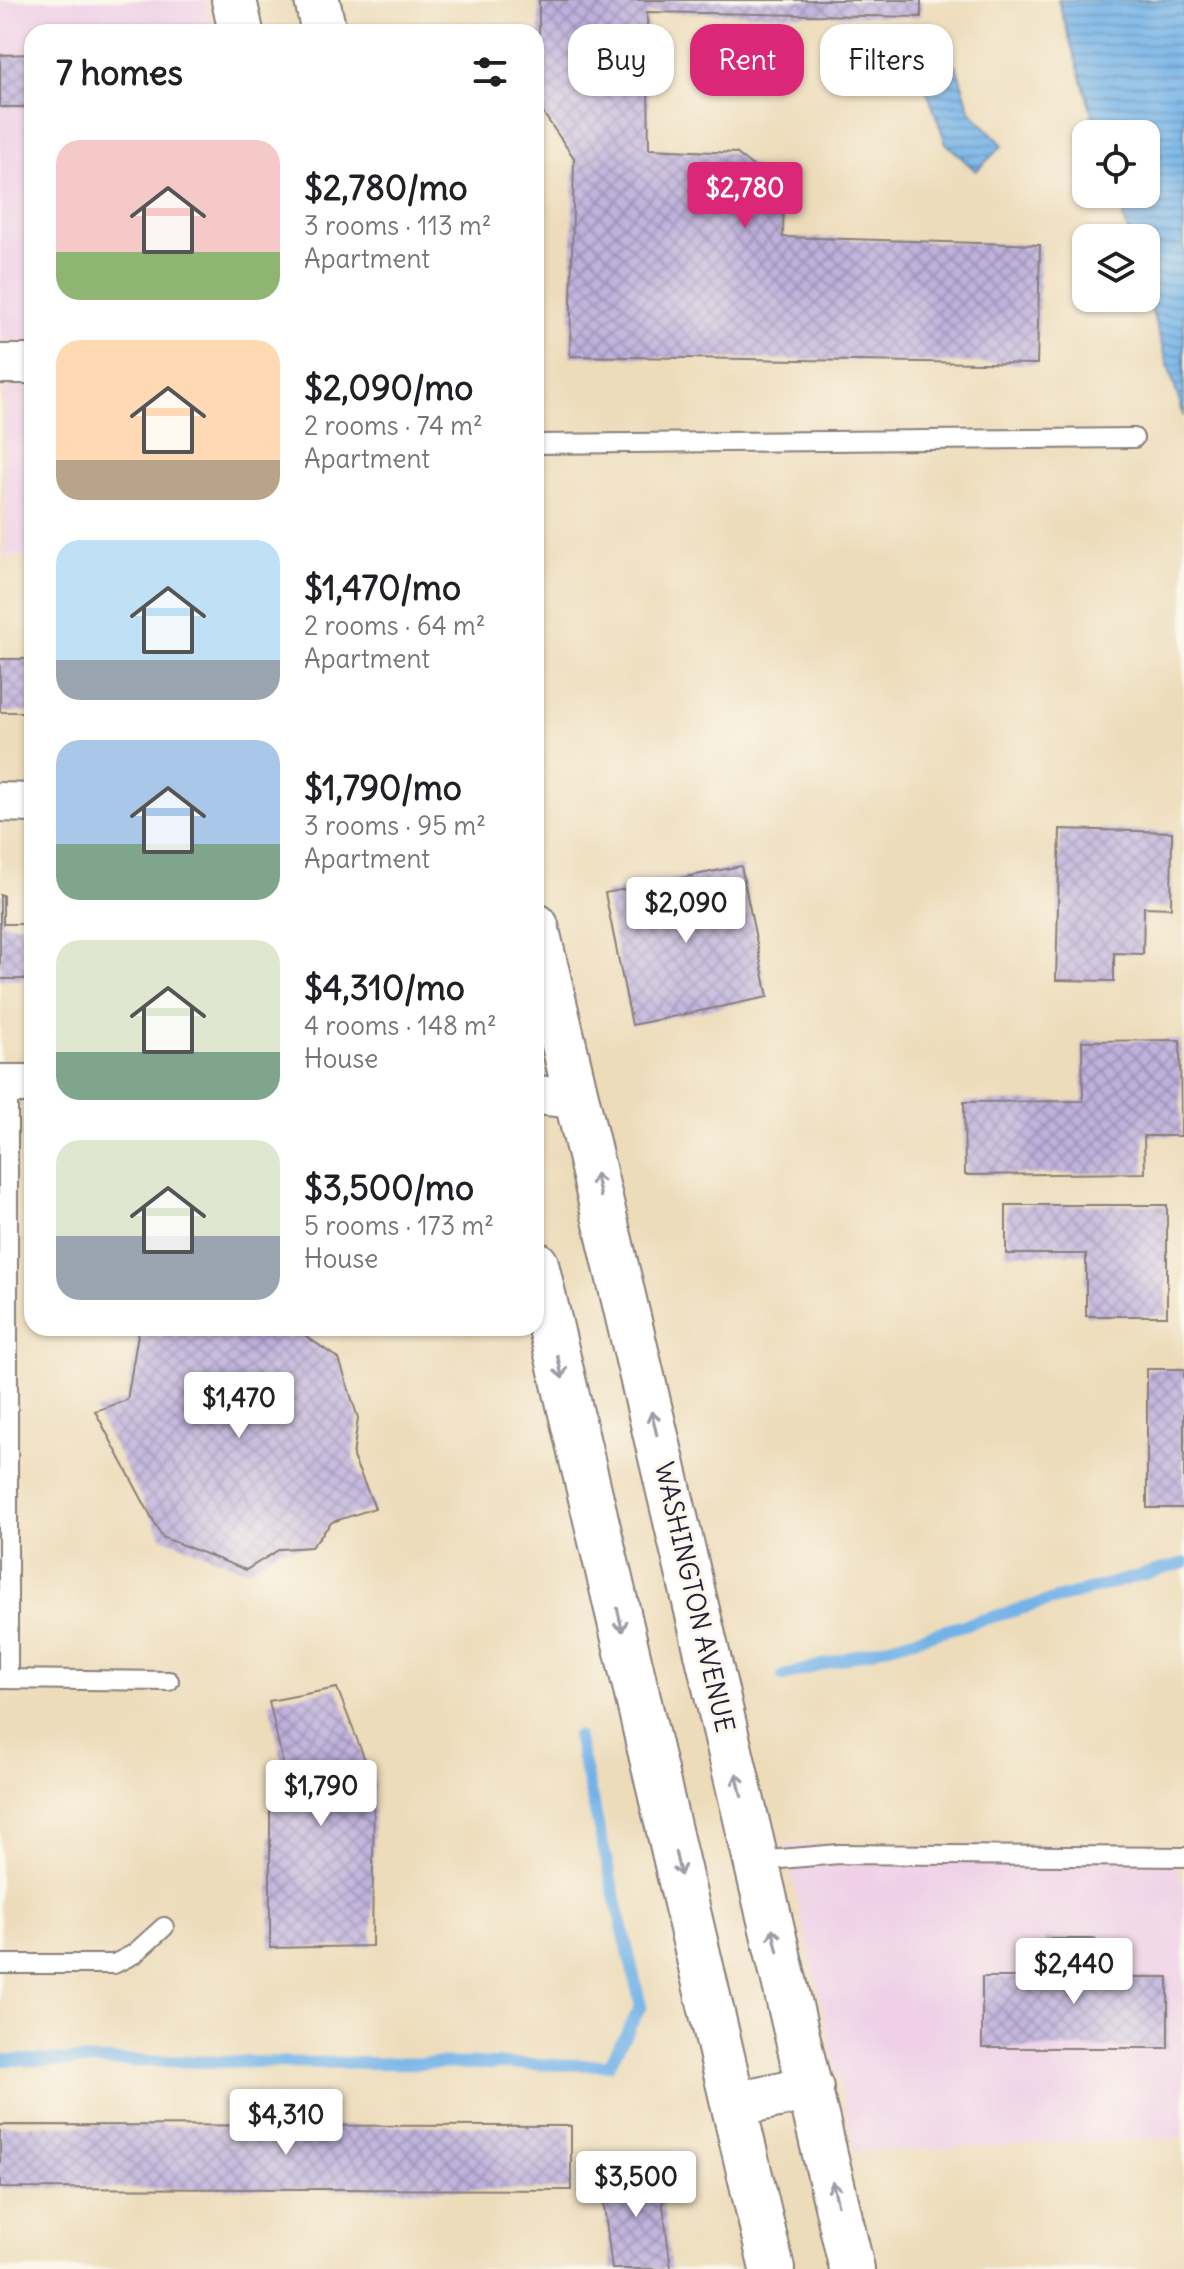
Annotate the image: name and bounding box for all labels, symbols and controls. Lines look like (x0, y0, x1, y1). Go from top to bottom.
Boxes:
chip: Buy (568, 24, 674, 96)
chip: Rent (690, 24, 804, 96)
chip: Filters (820, 24, 953, 96)
icon: filters (468, 50, 512, 94)
text: 7 homes (56, 51, 183, 94)
map controls (1072, 120, 1160, 312)
button: locate (1072, 120, 1160, 208)
pin: $2,780 (680, 162, 810, 230)
text: $2,780/mo (304, 166, 468, 209)
text: $2,780 (706, 171, 784, 204)
icon: home (120, 172, 216, 268)
text: 3 rooms · 113 m² (304, 209, 491, 242)
button: layers (1072, 224, 1160, 312)
text: Apartment (304, 242, 430, 275)
text: $2,090/mo (304, 366, 473, 409)
icon: home (120, 372, 216, 468)
text: 2 rooms · 74 m² (304, 409, 483, 442)
text: Apartment (304, 442, 430, 475)
text: $1,470/mo (304, 566, 461, 609)
icon: home (120, 572, 216, 668)
text: 2 rooms · 64 m² (304, 609, 486, 642)
text: Apartment (304, 642, 430, 675)
text: $1,790/mo (304, 766, 462, 809)
icon: home (120, 772, 216, 868)
text: 3 rooms · 95 m² (304, 809, 486, 842)
text: Apartment (304, 842, 430, 875)
pin: $2,090 (621, 877, 751, 945)
text: $2,090 (644, 886, 728, 919)
text: $4,310/mo (304, 966, 465, 1009)
icon: home (120, 972, 216, 1068)
text: 4 rooms · 148 m² (304, 1009, 497, 1042)
text: House (304, 1042, 378, 1075)
text: $3,500/mo (304, 1166, 474, 1209)
icon: home (120, 1172, 216, 1268)
one-way arrow (590, 1172, 605, 1198)
text: 5 rooms · 173 m² (304, 1209, 494, 1242)
text: House (304, 1242, 378, 1275)
one-way arrow (554, 1354, 569, 1380)
pin: $1,470 (174, 1372, 304, 1440)
text: $1,470 (202, 1381, 276, 1414)
one-way arrow (646, 1410, 661, 1436)
street label: WASHINGTON AVENUE (648, 1459, 742, 1735)
one-way arrow (613, 1607, 628, 1633)
pin: $1,790 (256, 1760, 386, 1828)
text: $1,790 (284, 1769, 358, 1802)
one-way arrow (731, 1772, 746, 1798)
one-way arrow (671, 1851, 686, 1876)
one-way arrow (767, 1927, 782, 1953)
pin: $2,440 (1009, 1938, 1139, 2006)
text: $2,440 (1034, 1947, 1114, 1980)
pin: $4,310 (221, 2089, 351, 2157)
text: $4,310 (248, 2098, 324, 2131)
pin: $3,500 (571, 2151, 701, 2219)
text: $3,500 (594, 2160, 678, 2193)
one-way arrow (826, 2181, 841, 2206)

